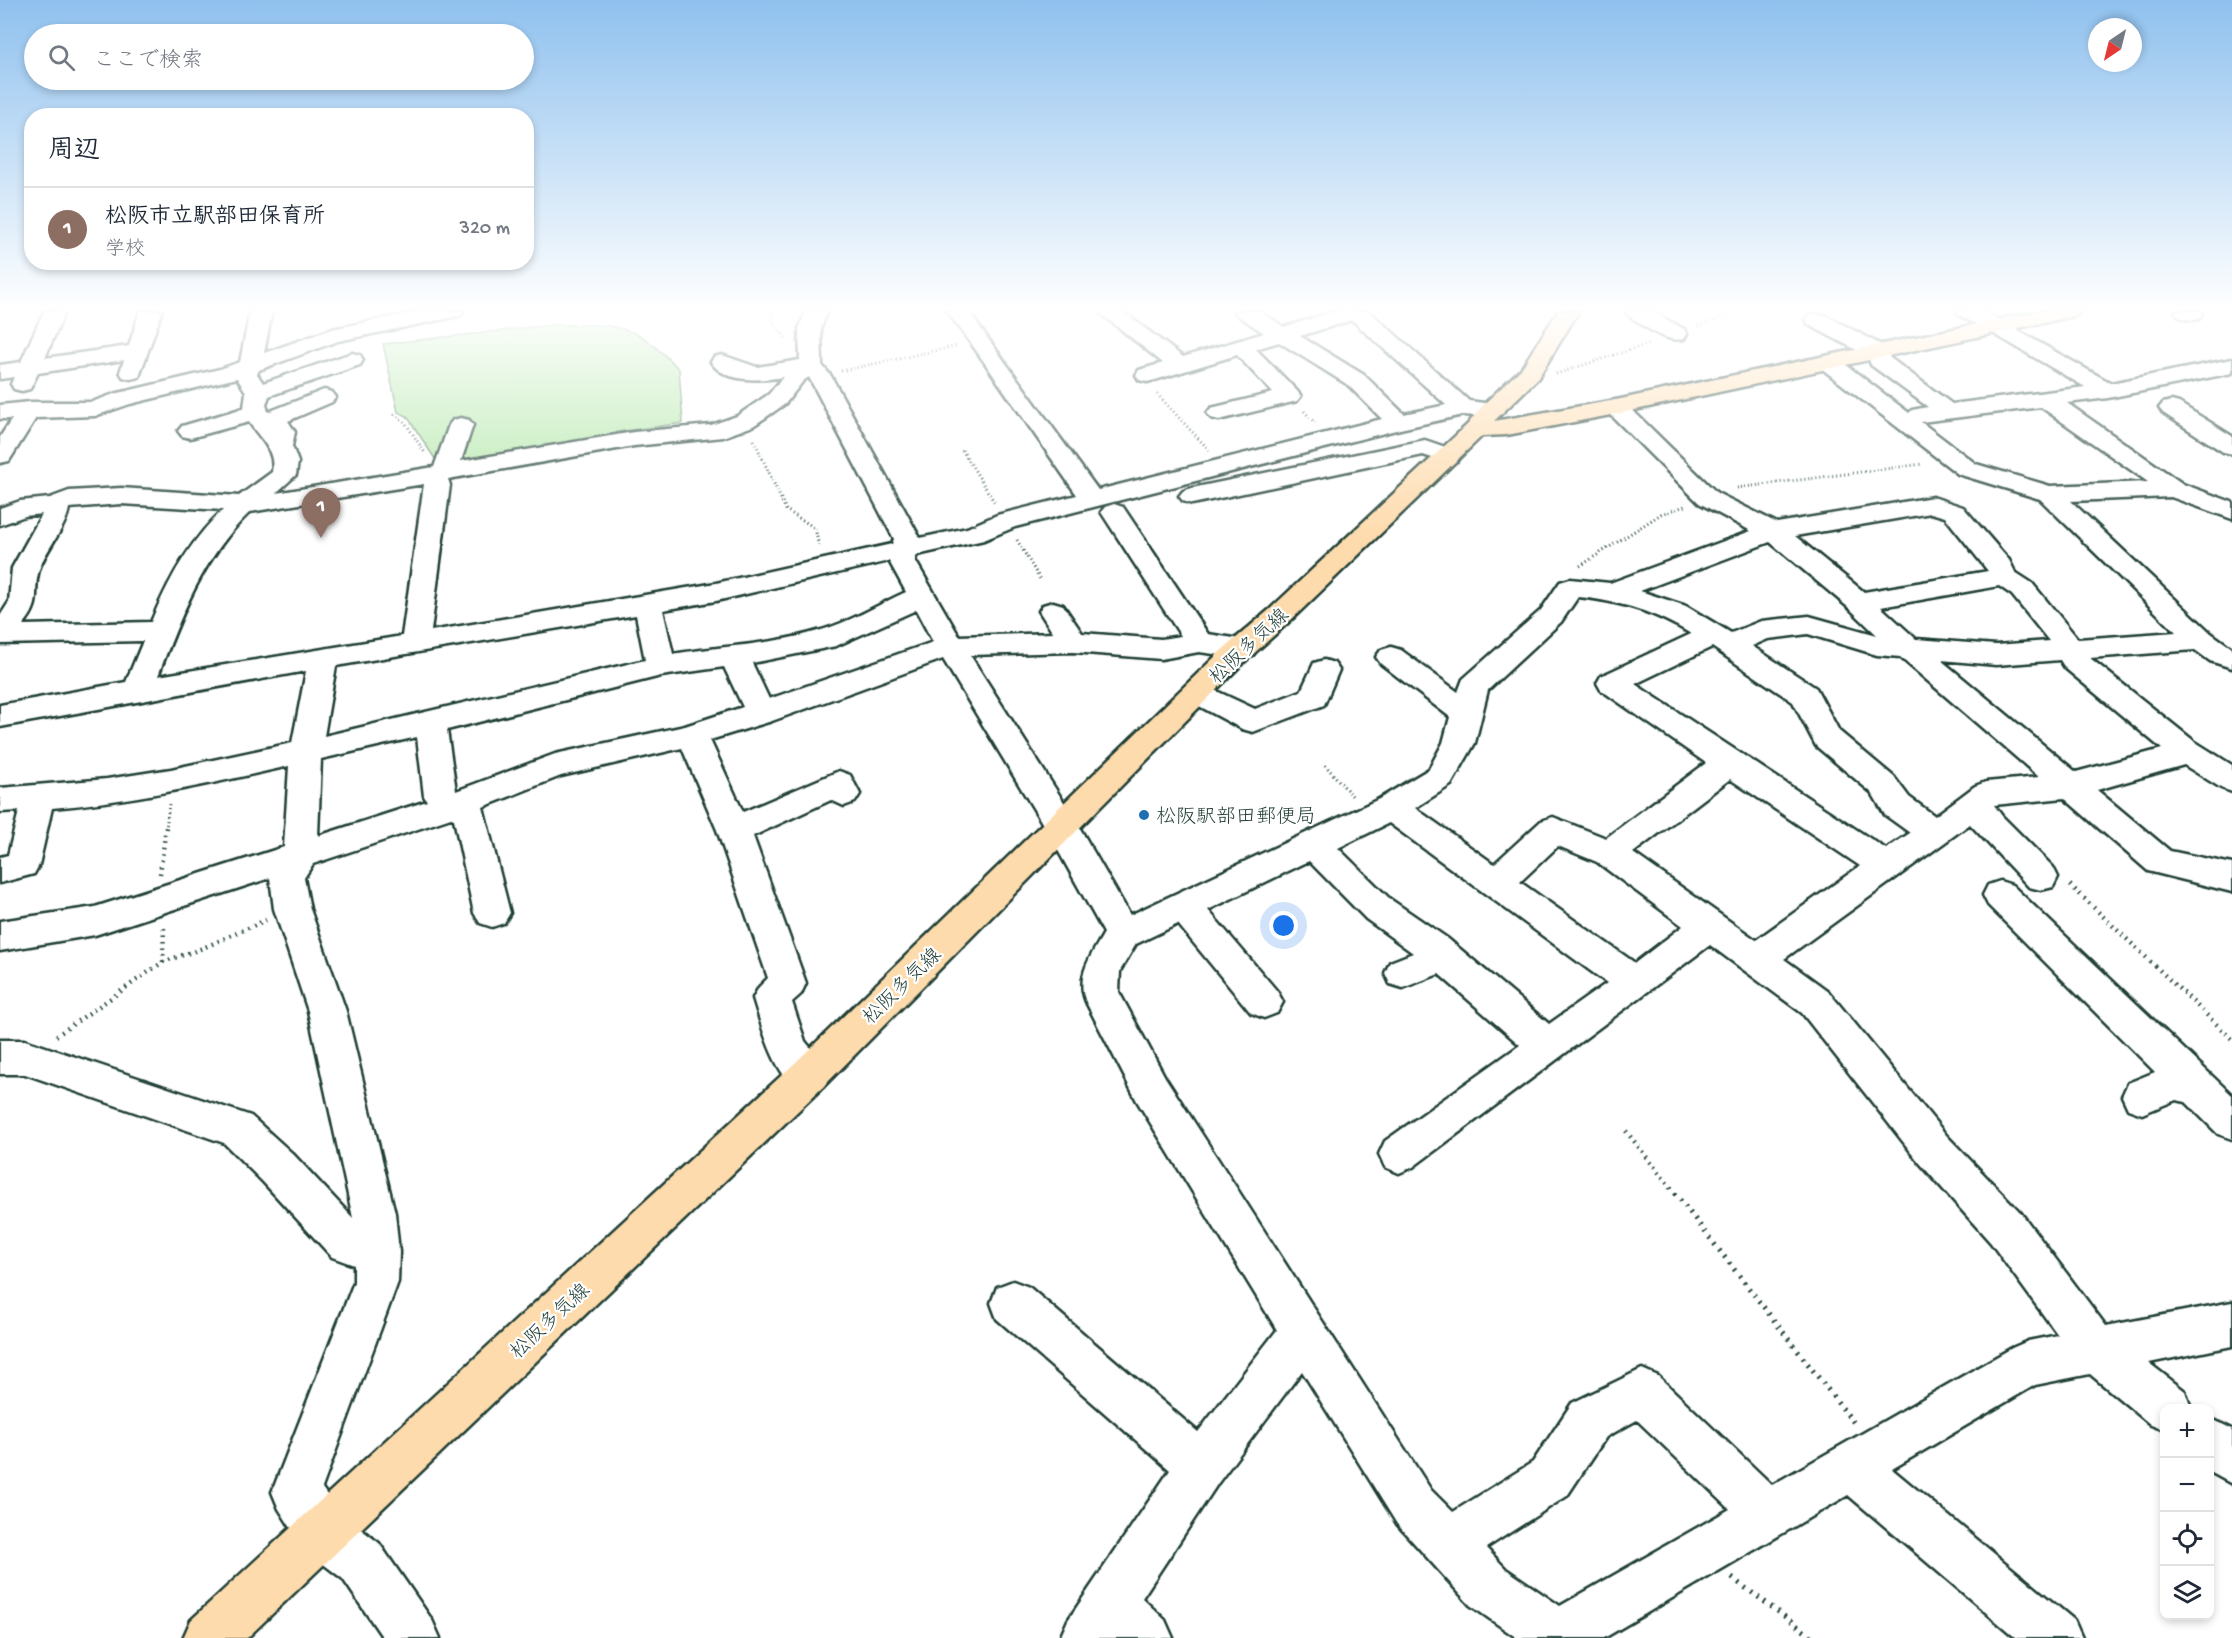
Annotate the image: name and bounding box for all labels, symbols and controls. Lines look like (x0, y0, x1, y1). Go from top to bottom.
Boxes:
north arrow (2088, 18, 2142, 72)
search box (24, 24, 534, 90)
icon: search (45, 41, 78, 74)
text: ここで検索 (93, 49, 203, 75)
text: 周辺 (48, 137, 100, 168)
text: 松阪市立駅部田保育所 (105, 205, 325, 231)
text: 1 (63, 218, 72, 241)
text: 320 m (460, 218, 510, 241)
text: 学校 (105, 239, 145, 262)
pin: 1 (302, 488, 340, 538)
street label: 松阪多気線 (1205, 604, 1295, 690)
place label: 松阪駅部田郵便局 (1156, 806, 1316, 830)
marker: 松阪駅部田郵便局 (1137, 808, 1151, 822)
your location (1269, 911, 1298, 940)
street label: 松阪多気線 (858, 943, 947, 1031)
street label: 松阪多気線 (506, 1279, 596, 1365)
map controls (2160, 1404, 2214, 1620)
button: + (2160, 1404, 2214, 1458)
button: − (2160, 1458, 2214, 1512)
button: locate (2160, 1512, 2214, 1566)
button: layers (2160, 1566, 2214, 1620)

